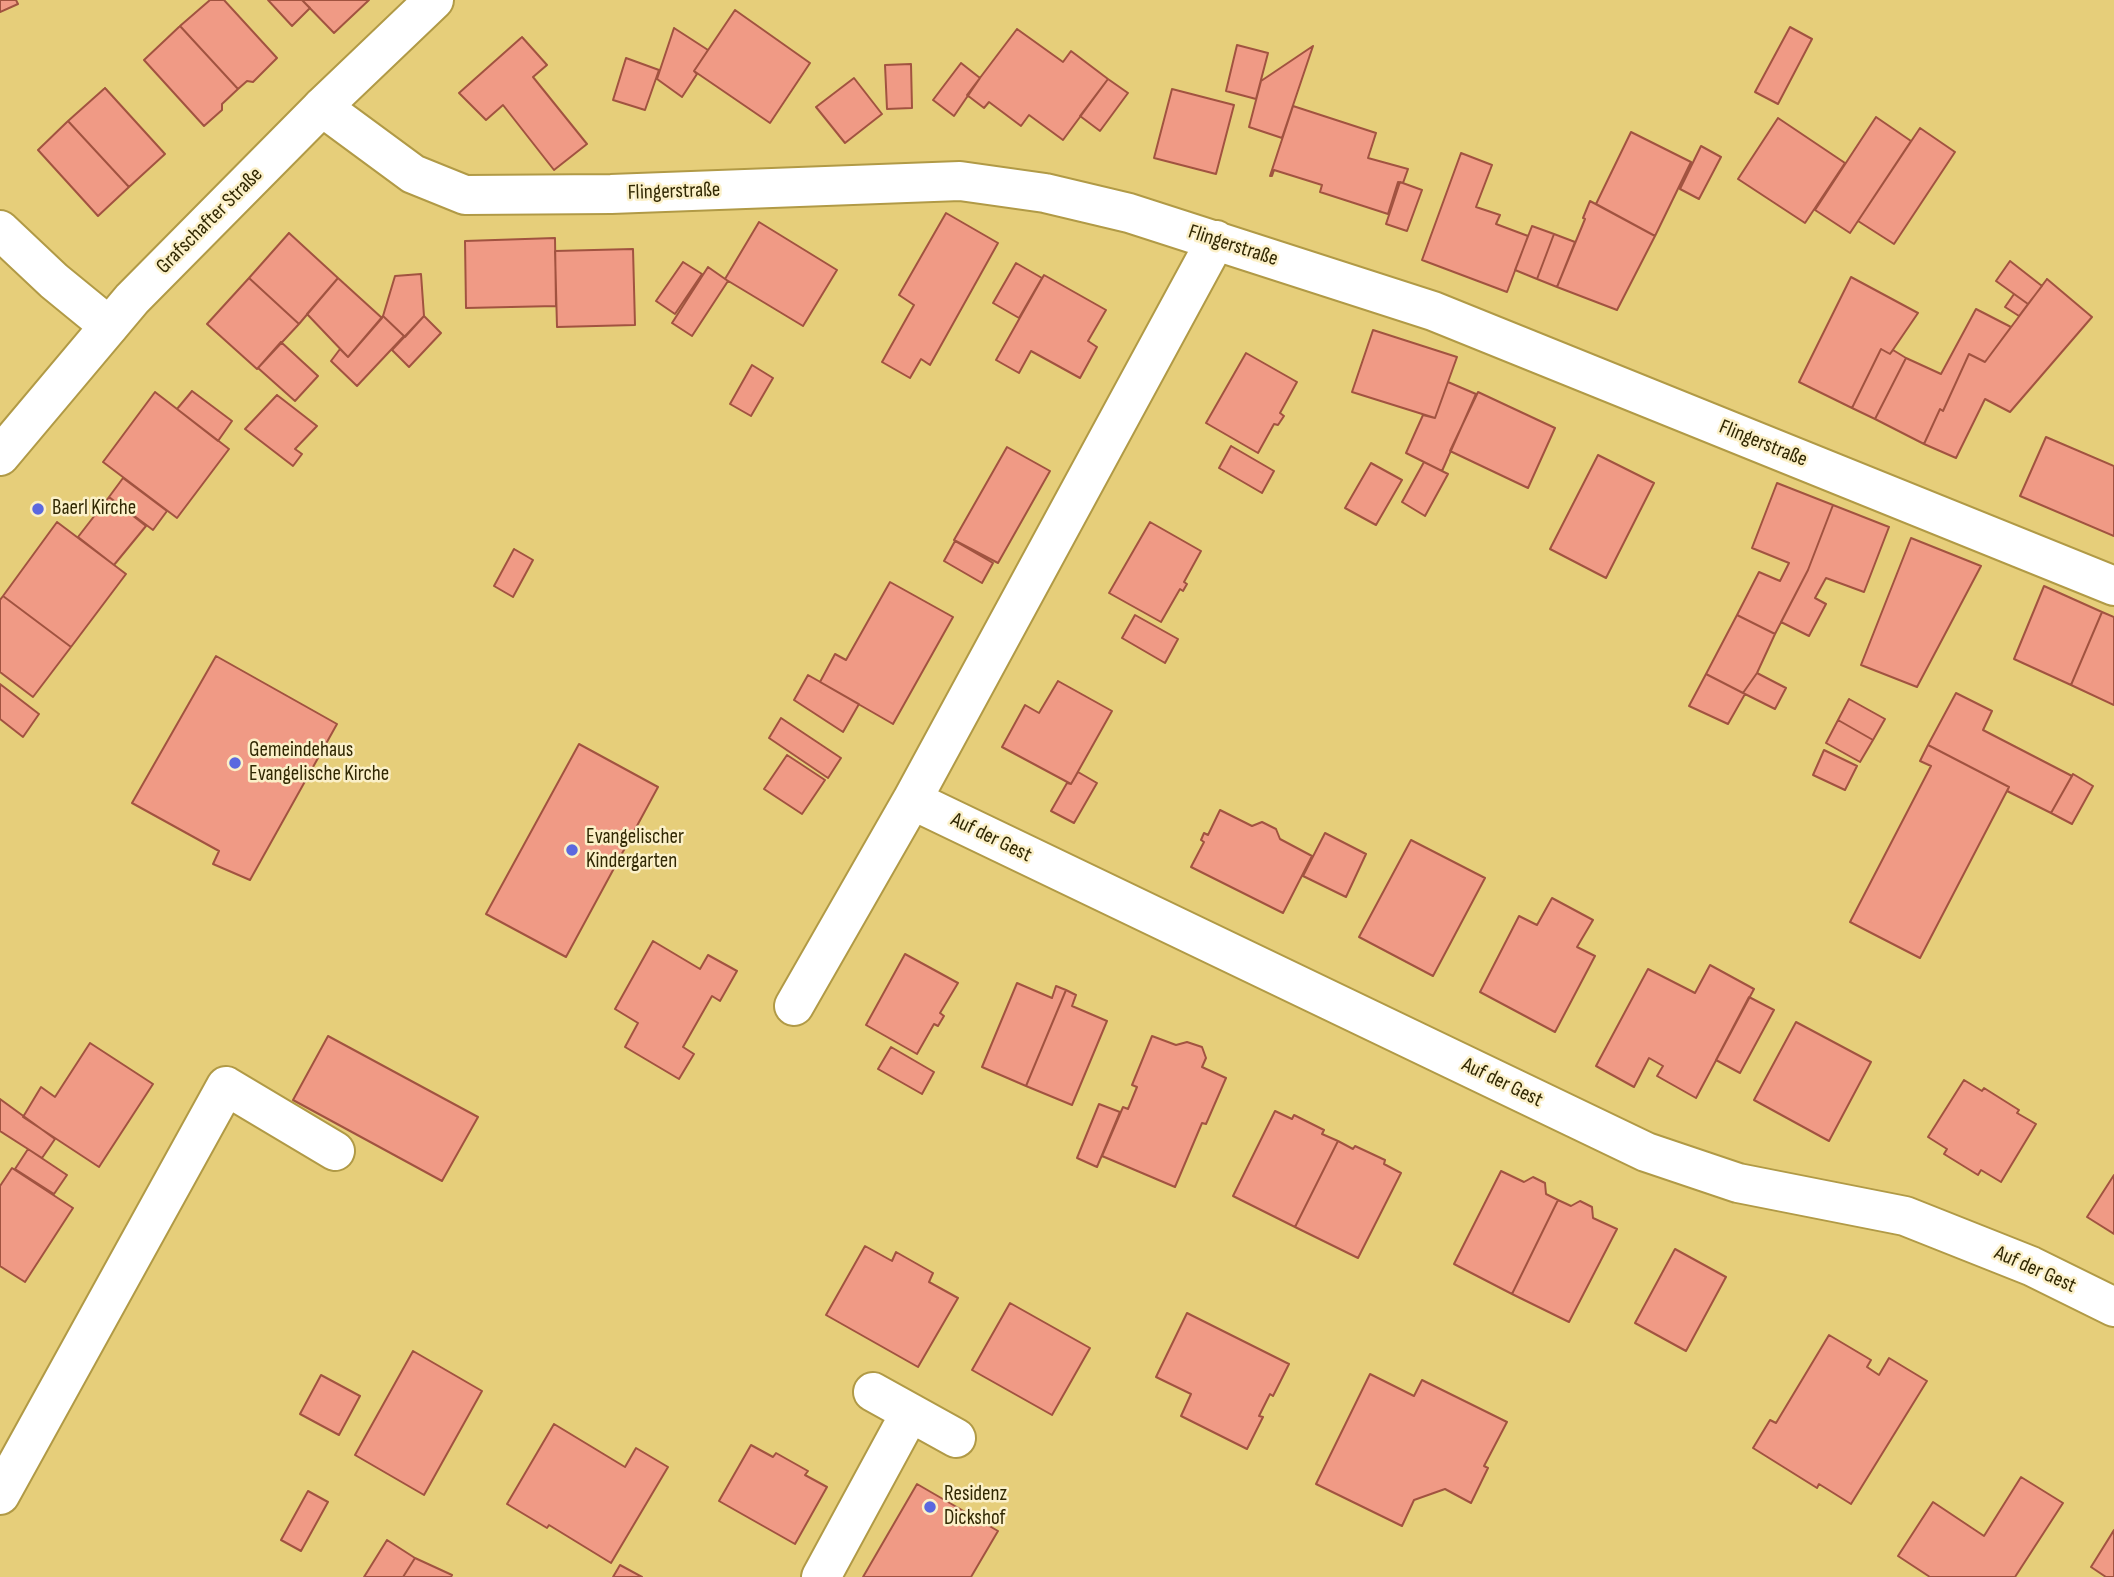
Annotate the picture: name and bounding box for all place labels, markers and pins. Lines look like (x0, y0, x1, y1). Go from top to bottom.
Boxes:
place label: Baerl Kirche (52, 496, 136, 522)
marker: Baerl Kirche (30, 501, 46, 517)
place label: Gemeindehaus Evangelische Kirche (249, 738, 389, 788)
marker: Gemeindehaus Evangelische Kirche (227, 755, 243, 771)
place label: Evangelischer Kindergarten (586, 825, 684, 875)
marker: Evangelischer Kindergarten (564, 842, 580, 858)
place label: Residenz Dickshof (944, 1482, 1007, 1532)
marker: Residenz Dickshof (922, 1499, 938, 1515)

